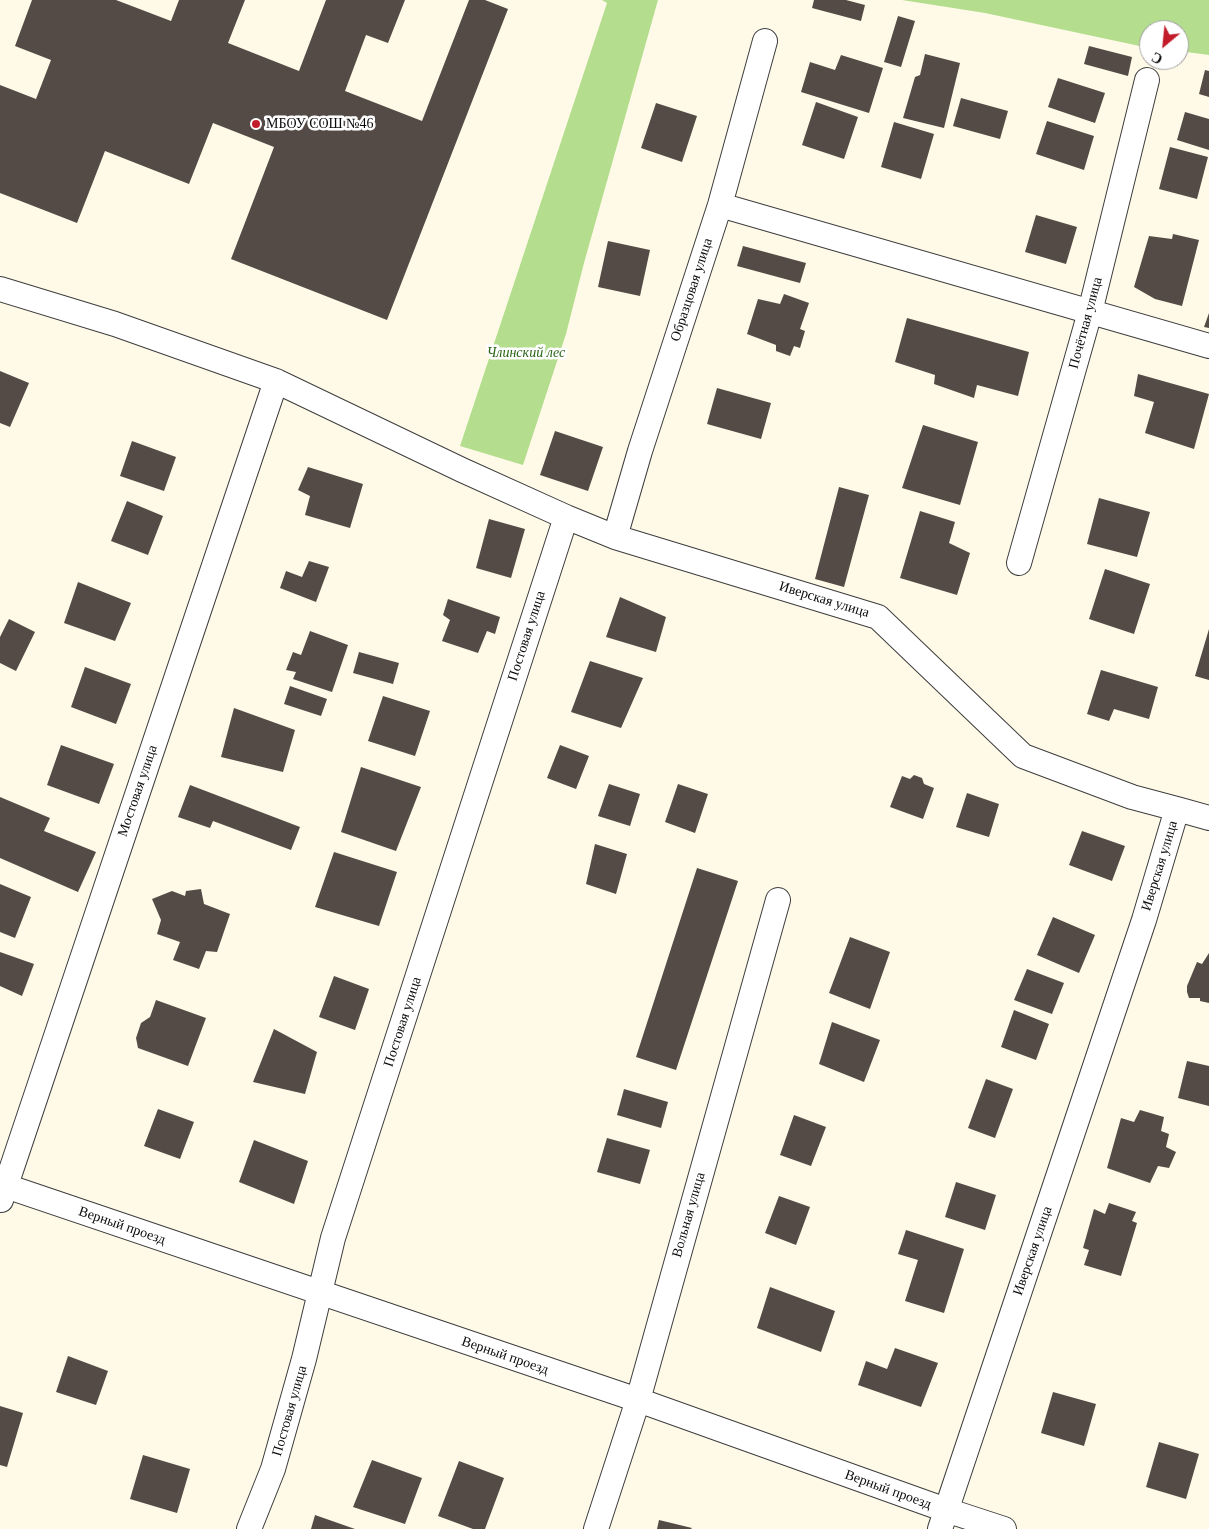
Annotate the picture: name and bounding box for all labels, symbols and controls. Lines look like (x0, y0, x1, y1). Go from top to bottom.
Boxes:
north arrow (1139, 20, 1189, 70)
text: С (1149, 49, 1165, 67)
place label: МБОУ СОШ №46 (266, 116, 374, 132)
marker: МБОУ СОШ №46 (250, 118, 262, 130)
street label: Образцовая улица (667, 236, 717, 344)
street label: Почётная улица (1066, 275, 1106, 371)
park label: Члинский лес (487, 345, 565, 361)
street label: Иверская улица (777, 578, 871, 622)
street label: Постовая улица (505, 589, 549, 683)
street label: Мостовая улица (114, 743, 162, 839)
street label: Иверская улица (1138, 819, 1182, 913)
street label: Постовая улица (381, 975, 425, 1069)
street label: Вольная улица (669, 1171, 709, 1259)
street label: Верный проезд (76, 1203, 168, 1249)
street label: Иверская улица (1010, 1204, 1056, 1298)
street label: Верный проезд (459, 1333, 551, 1379)
street label: Постовая улица (269, 1364, 311, 1458)
street label: Верный проезд (842, 1467, 934, 1513)

